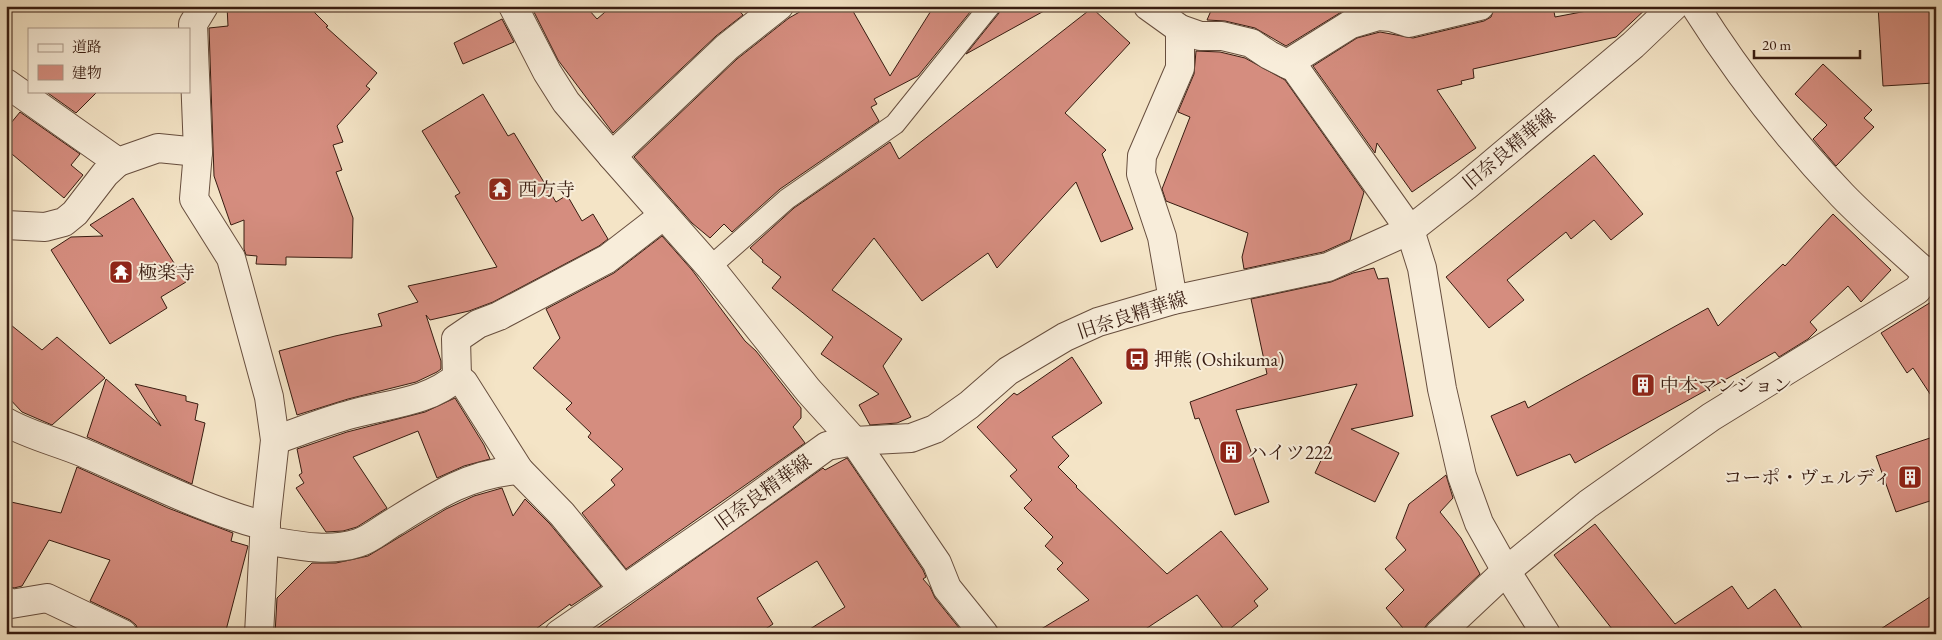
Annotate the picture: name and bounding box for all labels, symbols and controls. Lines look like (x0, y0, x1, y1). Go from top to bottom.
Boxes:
legend (28, 28, 190, 92)
scale bar (1754, 28, 1861, 60)
text: 20 m (1762, 35, 1791, 54)
text: 道路 (72, 37, 102, 56)
text: 建物 (72, 63, 102, 82)
street label: 旧奈良精華線 (1457, 103, 1561, 195)
temple icon: 西方寺 (487, 176, 513, 202)
place label: 西方寺 (518, 177, 575, 202)
temple icon: 極楽寺 (108, 259, 134, 285)
place label: 極楽寺 (138, 260, 195, 285)
street label: 旧奈良精華線 (1074, 285, 1190, 345)
bus stop icon: 押熊 (Oshikuma) (1124, 346, 1150, 372)
place label: 押熊 (Oshikuma) (1154, 347, 1284, 372)
building icon: 中本マンション (1630, 372, 1656, 398)
place label: 中本マンション (1660, 373, 1792, 398)
building icon: ハイツ222 (1218, 439, 1244, 465)
place label: ハイツ222 (1248, 440, 1332, 465)
street label: 旧奈良精華線 (710, 448, 816, 536)
building icon: コーポ・ヴェルディ (1897, 464, 1923, 490)
place label: コーポ・ヴェルディ (1723, 465, 1892, 490)

